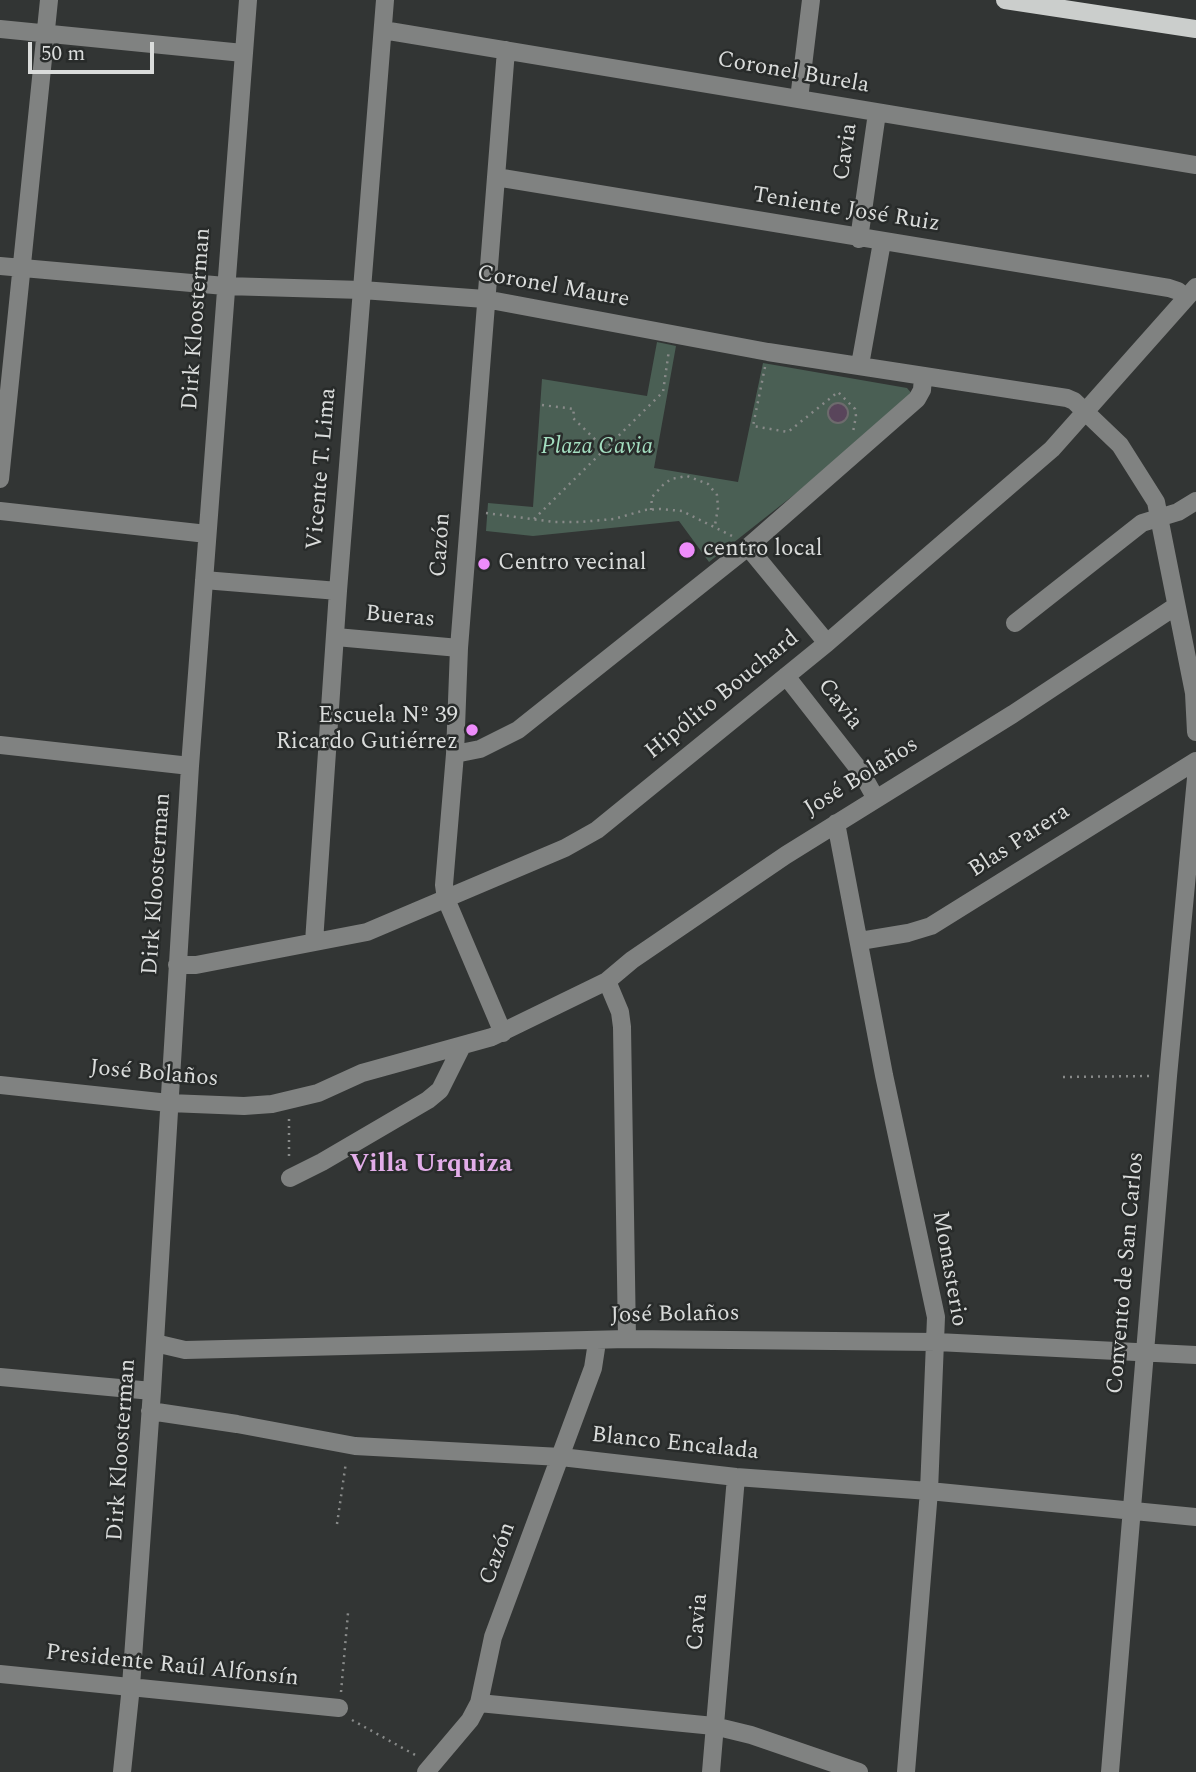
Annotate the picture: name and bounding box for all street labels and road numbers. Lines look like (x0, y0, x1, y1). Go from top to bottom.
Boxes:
street label: Coronel Burela (715, 47, 871, 101)
street label: Cavia (829, 122, 865, 182)
street label: Teniente José Ruiz (750, 183, 942, 239)
street label: Dirk Kloosterman (178, 227, 218, 411)
street label: Coronel Maure (475, 261, 631, 315)
street label: Vicente T. Lima (302, 387, 344, 551)
street label: Cazón (426, 512, 458, 578)
street label: Bueras (364, 601, 436, 635)
street label: Hipólito Bouchard (641, 626, 805, 766)
street label: Cavia (810, 674, 868, 736)
street label: José Bolaños (800, 732, 924, 824)
street label: Dirk Kloosterman (138, 792, 178, 976)
street label: Blas Parera (964, 799, 1076, 885)
street label: José Bolaños (88, 1056, 220, 1094)
street label: Convento de San Carlos (1103, 1151, 1151, 1395)
street label: Monasterio (924, 1209, 972, 1329)
street label: José Bolaños (610, 1301, 740, 1331)
street label: Dirk Kloosterman (103, 1358, 143, 1542)
street label: Blanco Encalada (590, 1422, 760, 1468)
street label: Cazón (475, 1519, 523, 1589)
street label: Cavia (683, 1592, 715, 1652)
street label: Presidente Raúl Alfonsín (44, 1640, 300, 1694)

